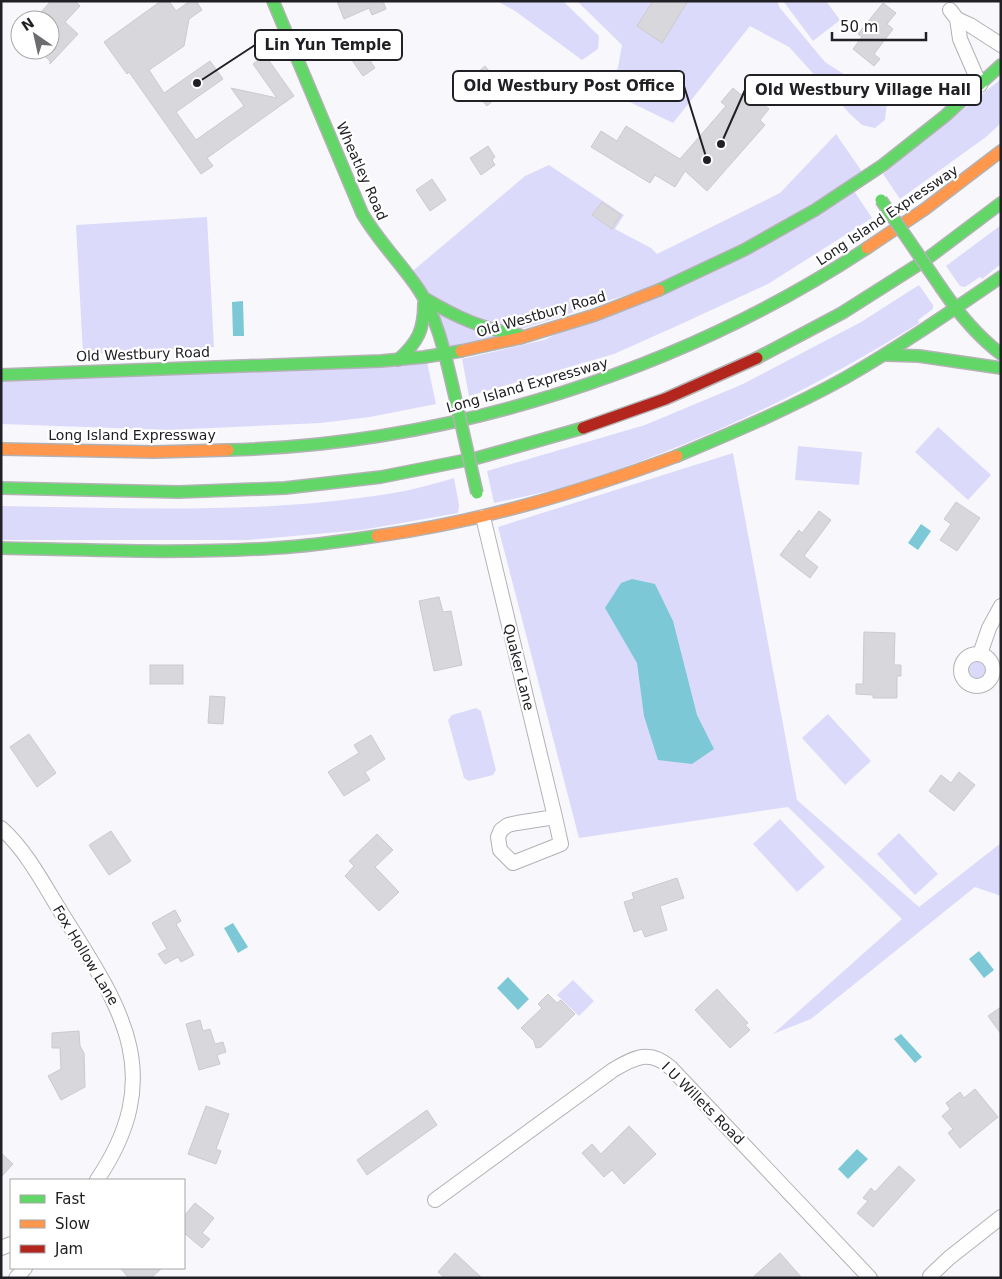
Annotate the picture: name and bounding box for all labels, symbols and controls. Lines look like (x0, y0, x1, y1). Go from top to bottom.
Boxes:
north arrow (10, 10, 60, 60)
scale bar (832, 10, 926, 42)
text: N (18, 14, 37, 34)
text: 50 m (840, 18, 878, 36)
callout: Lin Yun Temple (255, 30, 402, 60)
text: Lin Yun Temple (264, 36, 392, 54)
callout: Old Westbury Post Office (453, 71, 684, 101)
callout: Old Westbury Village Hall (745, 75, 981, 105)
text: Old Westbury Post Office (463, 77, 675, 95)
text: Old Westbury Village Hall (755, 81, 971, 99)
street label: Wheatley Road (333, 119, 391, 223)
street label: Long Island Expressway (813, 162, 961, 268)
street label: Old Westbury Road (474, 288, 608, 340)
street label: Old Westbury Road (76, 344, 210, 364)
street label: Long Island Expressway (444, 354, 610, 416)
street label: Long Island Expressway (48, 427, 216, 443)
street label: Quaker Lane (501, 622, 537, 712)
street label: Fox Hollow Lane (50, 902, 122, 1008)
street label: I U Willets Road (659, 1059, 747, 1147)
legend (10, 1179, 185, 1269)
text: Fast (55, 1190, 85, 1208)
text: Slow (55, 1215, 90, 1233)
text: Jam (54, 1240, 83, 1258)

